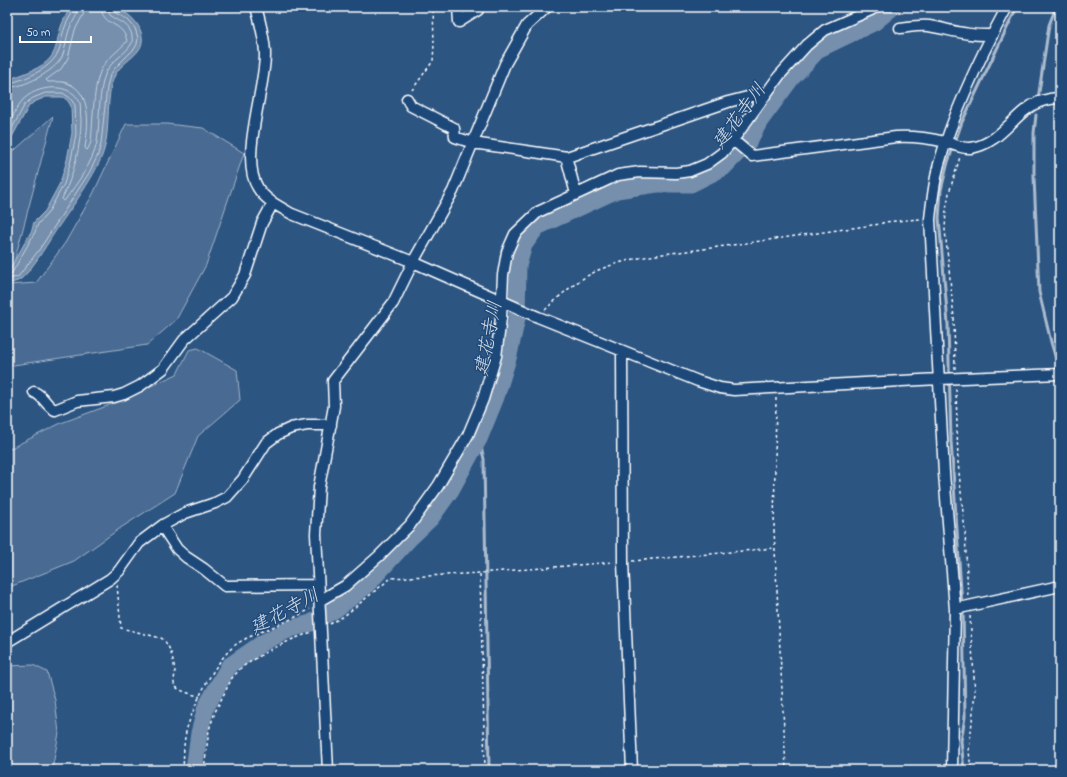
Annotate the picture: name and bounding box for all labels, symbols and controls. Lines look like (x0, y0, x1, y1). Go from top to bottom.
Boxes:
scale bar (20, 18, 91, 44)
text: 50 m (26, 24, 50, 42)
water label: 建花寺川 (706, 78, 774, 155)
water label: 建花寺川 (469, 299, 510, 378)
water label: 建花寺川 (245, 582, 325, 642)

